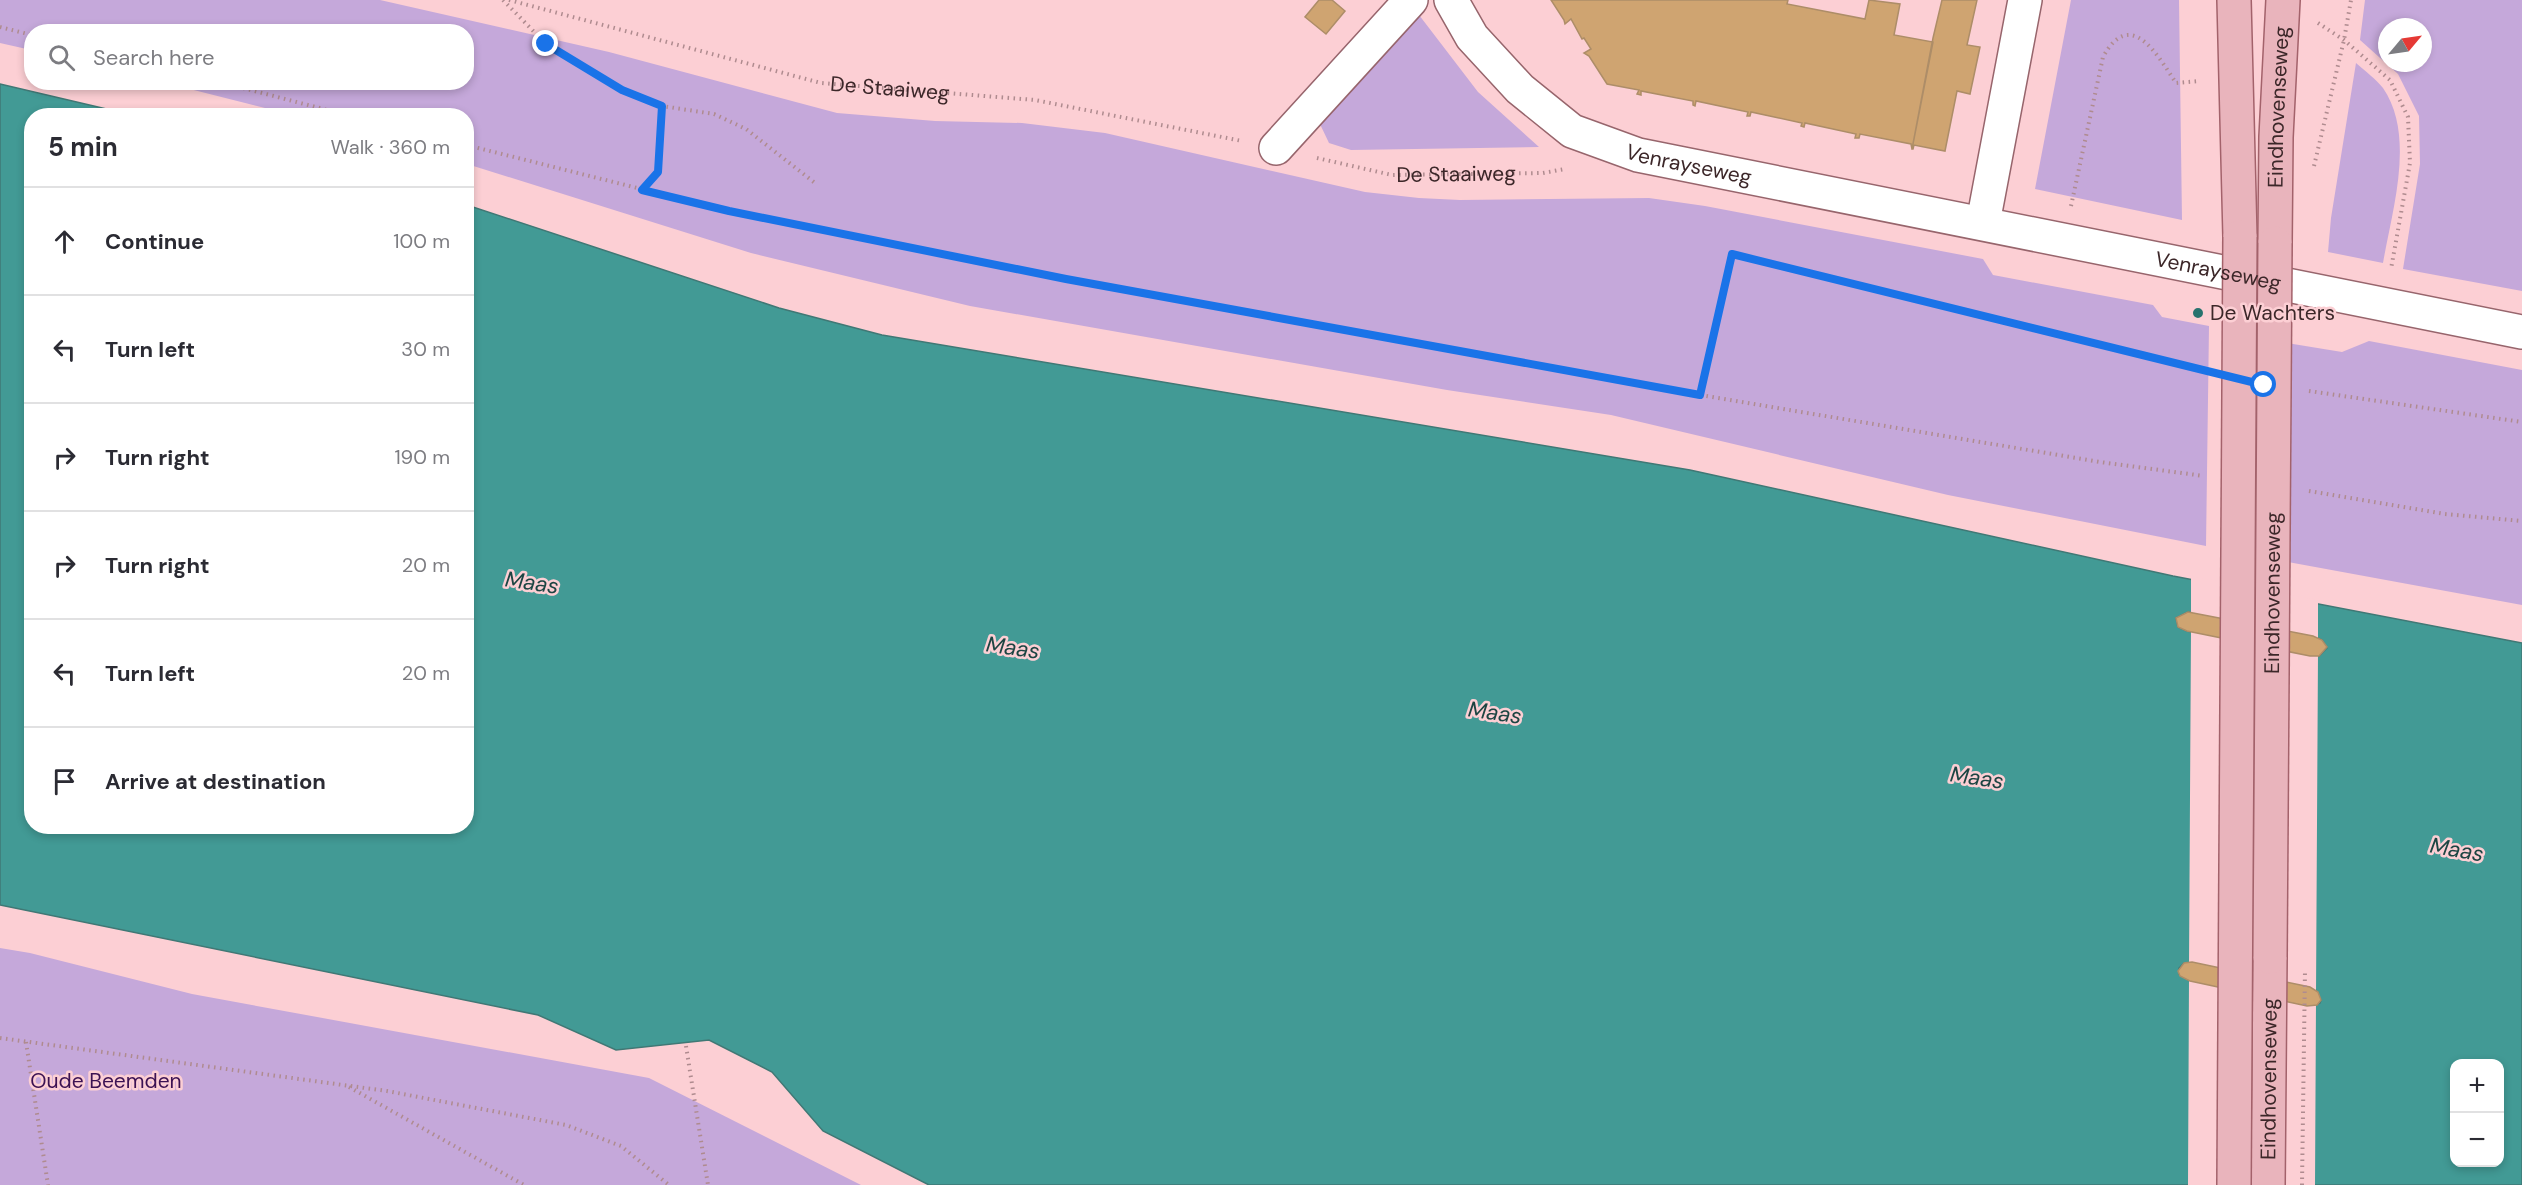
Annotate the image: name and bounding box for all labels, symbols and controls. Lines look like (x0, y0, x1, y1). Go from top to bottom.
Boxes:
north arrow (2378, 18, 2432, 72)
search box (24, 24, 474, 90)
street label: Eindhovenseweg (2262, 25, 2296, 188)
route end (532, 30, 558, 56)
icon: search (45, 41, 78, 74)
text: Search here (93, 43, 214, 72)
street label: De Staaiweg (829, 70, 951, 107)
text: 5 min (48, 130, 118, 164)
text: Walk · 360 m (330, 134, 450, 160)
street label: Venrayseweg (1622, 138, 1754, 191)
street label: De Staaiweg (1396, 159, 1516, 189)
icon: ahead (48, 225, 81, 258)
text: Continue (105, 227, 204, 256)
text: 100 m (393, 228, 450, 254)
street label: Venrayseweg (2153, 245, 2284, 297)
place label: De Wachters (2210, 299, 2335, 327)
marker: De Wachters (2191, 306, 2205, 320)
icon: left (48, 333, 81, 366)
text: Turn left (105, 335, 195, 364)
text: 30 m (401, 336, 450, 362)
route start (2250, 371, 2276, 397)
icon: right (48, 441, 81, 474)
text: Turn right (105, 443, 210, 472)
text: 190 m (394, 444, 450, 470)
street label: Eindhovenseweg (2258, 512, 2287, 674)
icon: right (48, 549, 81, 582)
text: Turn right (105, 551, 210, 580)
text: 20 m (402, 552, 450, 578)
water label: Maas (503, 564, 561, 601)
water label: Maas (984, 629, 1042, 666)
icon: left (48, 657, 81, 690)
text: Turn left (105, 659, 195, 688)
text: 20 m (402, 660, 450, 686)
water label: Maas (1466, 694, 1524, 731)
water label: Maas (1948, 759, 2006, 796)
icon: arrive (48, 765, 81, 798)
text: Arrive at destination (105, 767, 326, 796)
water label: Maas (2428, 831, 2486, 868)
street label: Eindhovenseweg (2254, 998, 2284, 1160)
map controls (2450, 1059, 2504, 1167)
button: + (2450, 1059, 2504, 1113)
park label: Oude Beemden (30, 1067, 182, 1095)
button: − (2450, 1113, 2504, 1167)

